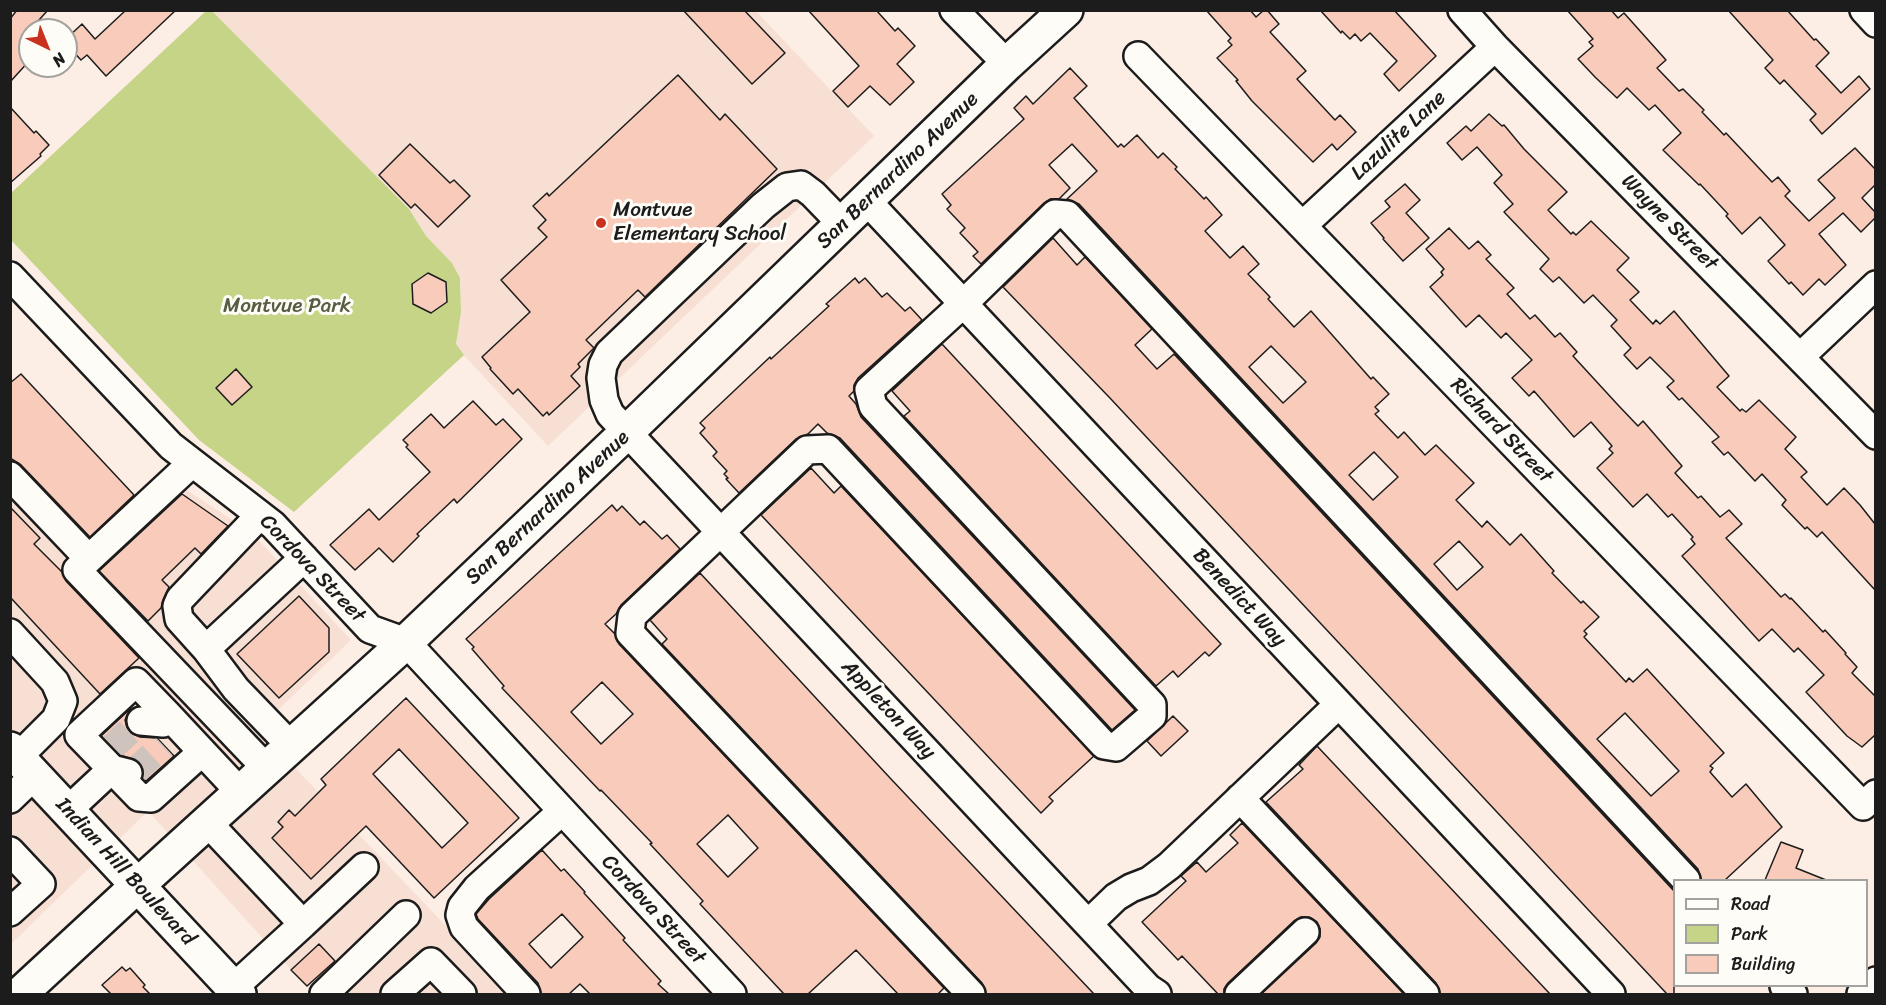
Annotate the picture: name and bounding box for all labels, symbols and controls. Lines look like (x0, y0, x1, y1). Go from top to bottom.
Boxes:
north arrow (18, 18, 78, 78)
text: N (45, 46, 73, 74)
street label: Lazulite Lane (1346, 86, 1452, 186)
street label: San Bernardino Avenue (812, 87, 984, 255)
street label: Wayne Street (1615, 169, 1723, 277)
place label: Montvue Elementary School (613, 198, 786, 248)
marker: Montvue Elementary School (594, 216, 608, 230)
park label: Montvue Park (223, 294, 351, 320)
street label: Richard Street (1444, 373, 1558, 489)
street label: San Bernardino Avenue (461, 425, 635, 591)
street label: Cordova Street (254, 510, 370, 628)
street label: Benedict Way (1187, 543, 1291, 653)
street label: Appleton Way (835, 655, 941, 765)
street label: Indian Hill Boulevard (50, 793, 200, 951)
street label: Cordova Street (596, 850, 710, 970)
legend (1673, 879, 1868, 987)
text: Road (1731, 888, 1770, 920)
text: Park (1731, 918, 1768, 950)
text: Building (1731, 948, 1795, 980)

